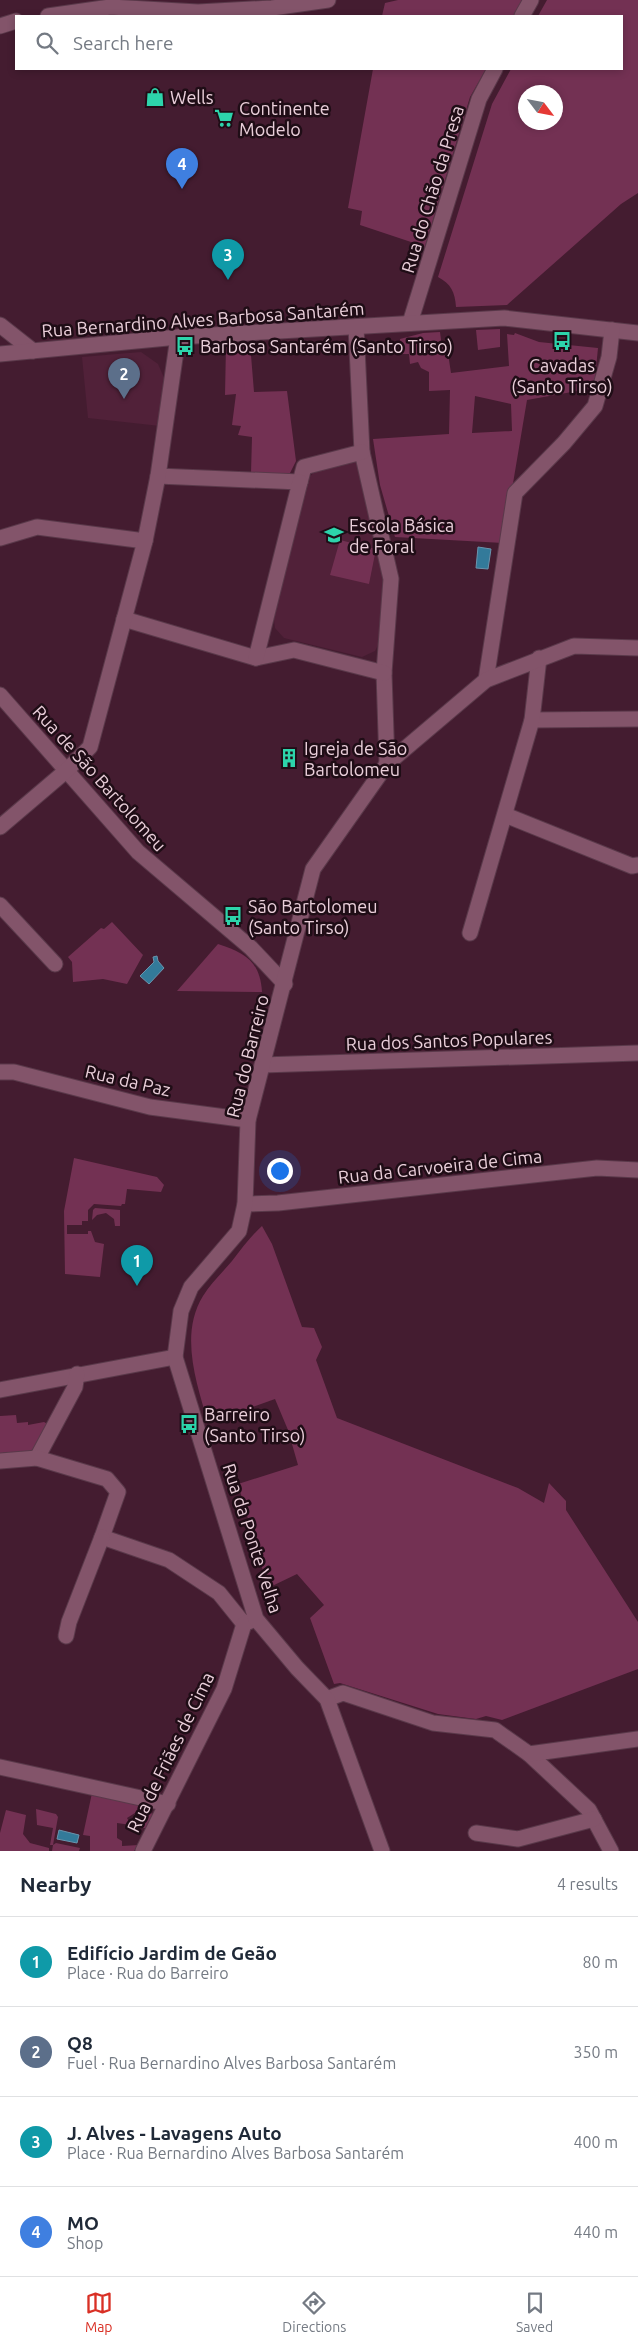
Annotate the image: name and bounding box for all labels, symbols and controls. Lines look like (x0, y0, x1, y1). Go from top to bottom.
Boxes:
search box (15, 15, 623, 70)
icon: search (33, 29, 61, 57)
text: Search here (73, 32, 173, 54)
north arrow (518, 85, 563, 130)
shop icon: Wells (144, 86, 166, 108)
place label: Wells (170, 87, 214, 107)
place label: Continente Modelo (239, 98, 330, 139)
street label: Rua do Chão da Presa (397, 103, 467, 275)
supermarket icon: Continente Modelo (213, 107, 235, 129)
pin: 4 (166, 148, 198, 189)
pin: 3 (212, 239, 244, 280)
street label: Rua Bernardino Alves Barbosa Santarém (41, 298, 365, 340)
bus stop icon: Cavadas (Santo Tirso) (551, 330, 573, 352)
bus stop icon: Barbosa Santarém (Santo Tirso) (174, 335, 196, 357)
place label: Barbosa Santarém (Santo Tirso) (200, 336, 453, 357)
place label: Cavadas (Santo Tirso) (511, 355, 613, 397)
pin: 2 (108, 358, 140, 399)
place label: Escola Básica de Foral (349, 515, 454, 556)
school or university icon: Escola Básica de Foral (323, 524, 345, 546)
street label: Rua de São Bartolomeu (29, 701, 171, 855)
place label: Igreja de São Bartolomeu (304, 738, 407, 779)
building icon: Igreja de São Bartolomeu (278, 747, 300, 769)
place label: São Bartolomeu (Santo Tirso) (248, 896, 377, 938)
bus stop icon: São Bartolomeu (Santo Tirso) (222, 905, 244, 927)
street label: Rua do Barreiro (222, 992, 272, 1120)
street label: Rua dos Santos Populares (345, 1026, 553, 1054)
street label: Rua da Paz (83, 1060, 173, 1100)
street label: Rua da Carvoeira de Cima (337, 1145, 543, 1187)
your location (267, 1158, 293, 1184)
pin: 1 (121, 1245, 153, 1286)
place label: Barreiro (Santo Tirso) (204, 1404, 306, 1446)
bus stop icon: Barreiro (Santo Tirso) (178, 1413, 200, 1435)
street label: Rua da Ponte Velha (219, 1461, 287, 1615)
street label: Rua de Friães de Cima (122, 1669, 218, 1835)
text: Nearby (20, 1872, 91, 1896)
text: 4 results (557, 1875, 618, 1893)
text: Edifício Jardim de Geão (67, 1942, 277, 1964)
text: 1 (31, 1953, 41, 1971)
text: 80 m (582, 1953, 618, 1971)
text: Place · Rua do Barreiro (67, 1964, 229, 1982)
text: Q8 (67, 2032, 93, 2054)
text: 2 (31, 2043, 41, 2061)
text: 350 m (573, 2043, 618, 2061)
text: Fuel · Rua Bernardino Alves Barbosa Santarém (67, 2054, 396, 2072)
text: J. Alves - Lavagens Auto (67, 2122, 282, 2144)
text: 3 (31, 2133, 41, 2151)
text: 400 m (573, 2133, 618, 2151)
text: Place · Rua Bernardino Alves Barbosa Santarém (67, 2144, 404, 2162)
text: MO (67, 2212, 99, 2234)
text: 4 (31, 2223, 41, 2241)
text: 440 m (573, 2223, 618, 2241)
text: Shop (67, 2234, 103, 2252)
tab: Map (85, 2289, 113, 2335)
tab: Directions (282, 2289, 346, 2335)
tab: Saved (516, 2289, 553, 2335)

